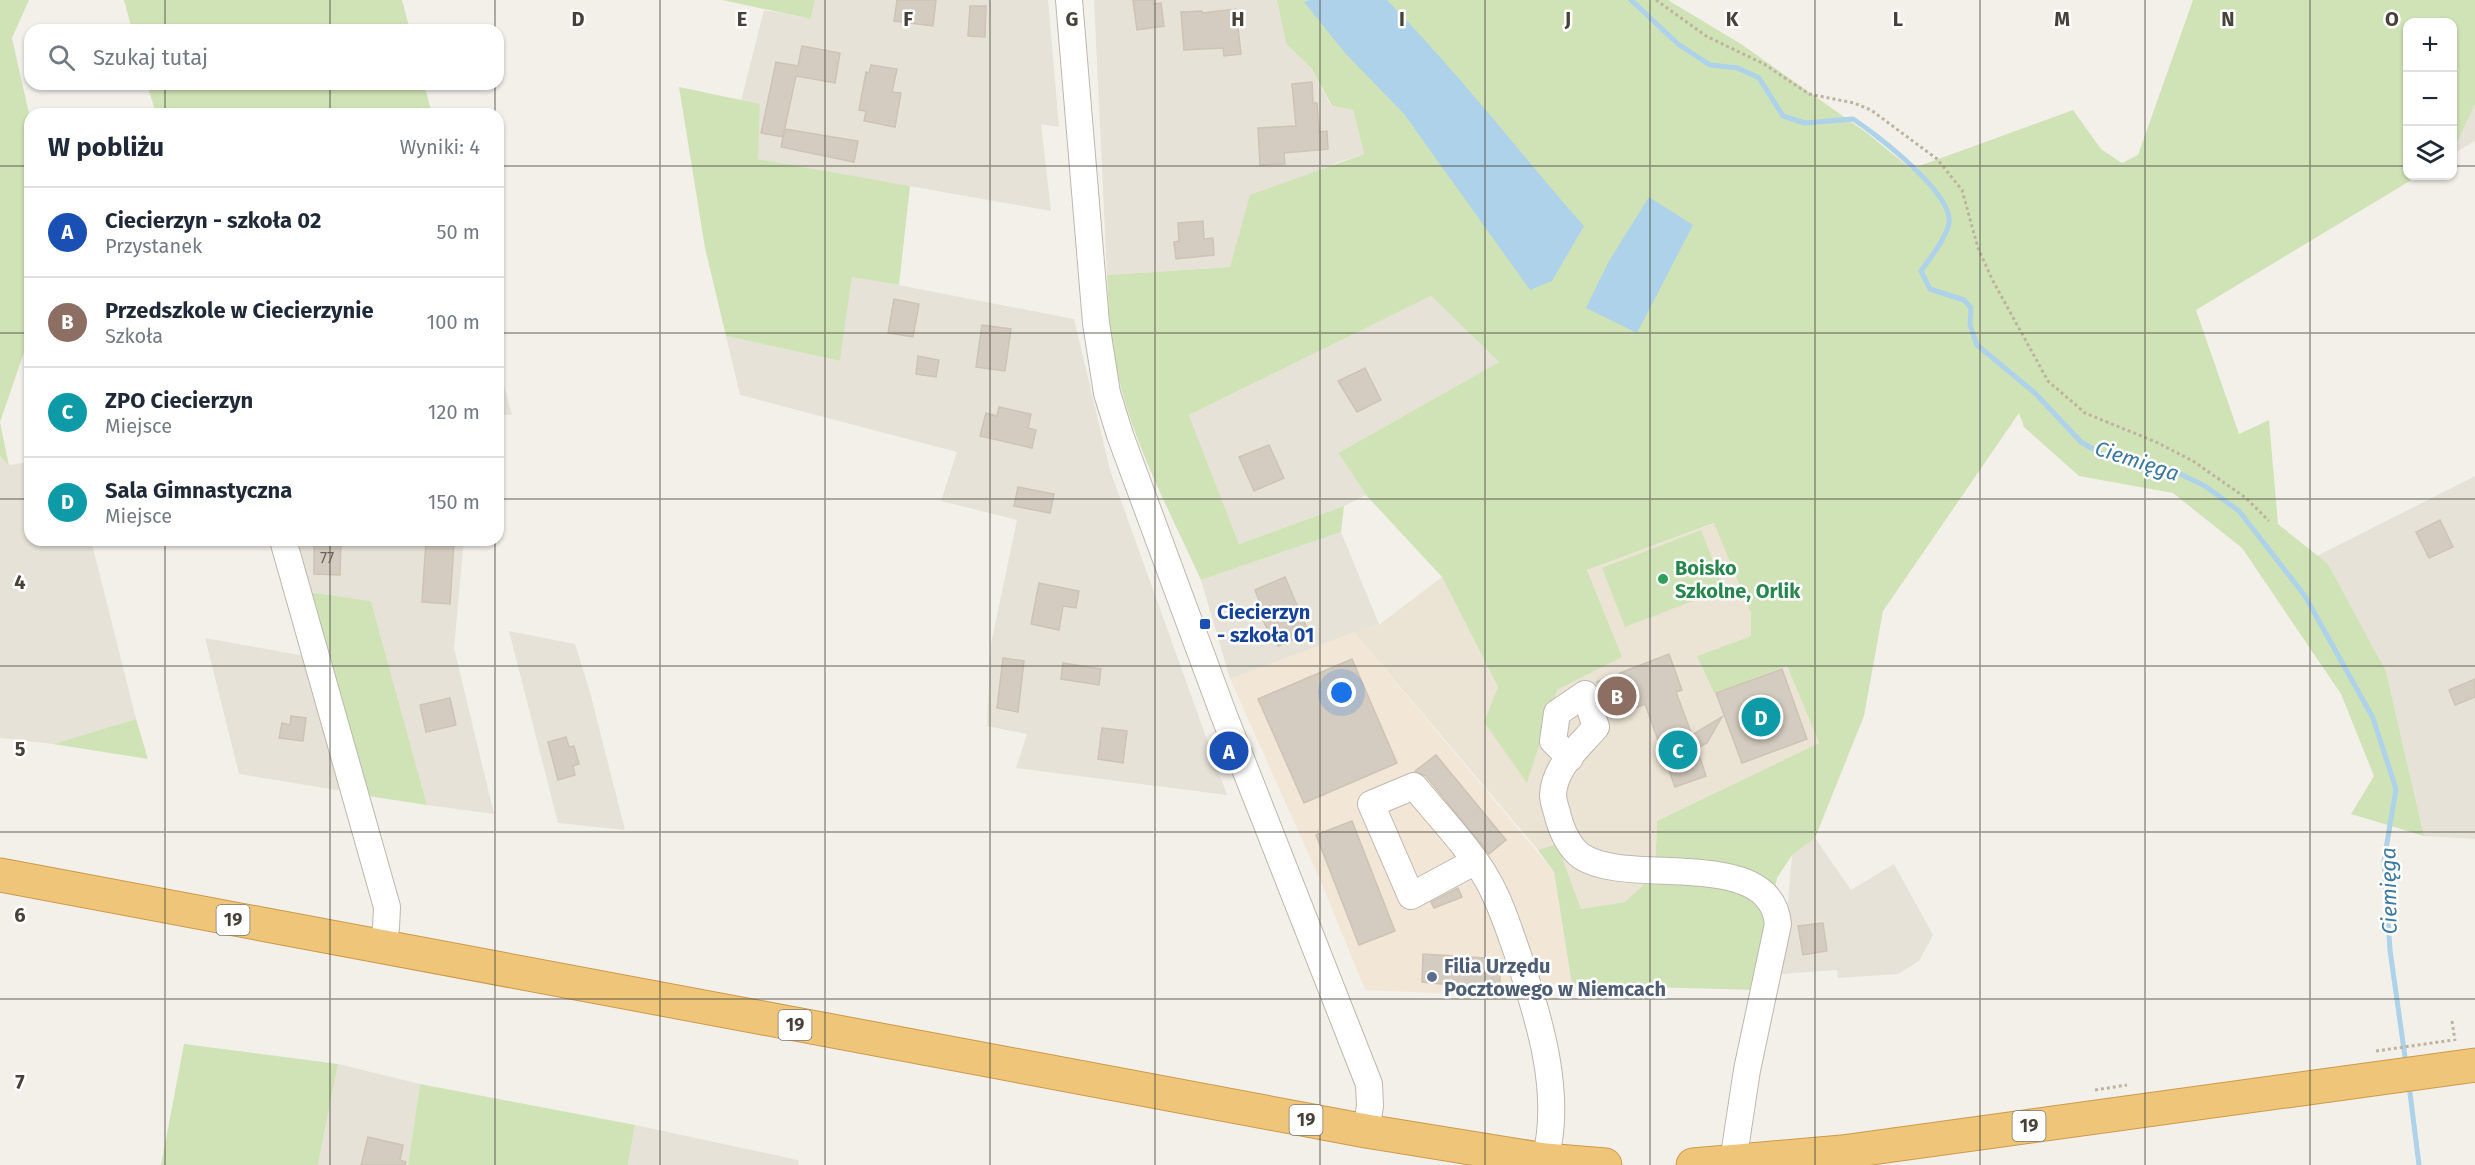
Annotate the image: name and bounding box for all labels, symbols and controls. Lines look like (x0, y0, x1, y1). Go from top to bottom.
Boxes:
text: D (571, 7, 585, 31)
text: E (737, 7, 747, 31)
text: F (903, 7, 913, 31)
text: G (1066, 7, 1078, 31)
text: H (1231, 7, 1245, 31)
text: I (1399, 7, 1405, 31)
text: J (1564, 7, 1571, 31)
text: K (1726, 7, 1739, 31)
text: L (1893, 7, 1903, 31)
text: M (2054, 7, 2070, 31)
text: N (2221, 7, 2235, 31)
text: O (2385, 7, 2399, 31)
map controls (2403, 18, 2457, 180)
button: + (2403, 18, 2457, 72)
search box (24, 24, 504, 90)
icon: search (45, 41, 78, 74)
text: Szukaj tutaj (93, 44, 208, 71)
button: − (2403, 72, 2457, 126)
button: layers (2403, 126, 2457, 180)
text: W pobliżu (48, 132, 164, 163)
text: Wyniki: 4 (400, 135, 480, 159)
text: Ciecierzyn - szkoła 02 (105, 207, 321, 234)
text: A (62, 220, 73, 244)
text: 50 m (436, 220, 480, 244)
text: Przystanek (105, 234, 202, 258)
text: Przedszkole w Ciecierzynie (105, 297, 374, 324)
text: B (61, 310, 74, 334)
text: 100 m (427, 310, 480, 334)
text: Szkoła (105, 324, 163, 348)
text: ZPO Ciecierzyn (105, 387, 253, 414)
text: C (62, 400, 73, 424)
text: 120 m (428, 400, 480, 424)
text: Miejsce (105, 414, 172, 438)
water label: Ciemięga (2092, 435, 2182, 487)
text: Sala Gimnastyczna (105, 477, 292, 504)
text: D (61, 490, 74, 514)
text: 150 m (428, 490, 480, 514)
text: Miejsce (105, 504, 172, 528)
house number: 77 (320, 549, 334, 568)
place label: Boisko Szkolne, Orlik (1675, 556, 1801, 603)
text: 4 (14, 570, 26, 594)
marker: Boisko Szkolne, Orlik (1656, 572, 1670, 586)
place label: Ciecierzyn - szkoła 01 (1217, 600, 1314, 647)
marker: Ciecierzyn - szkoła 01 (1198, 617, 1212, 631)
pin: B (1598, 674, 1636, 718)
your location (1327, 678, 1356, 707)
pin: D (1742, 694, 1780, 740)
pin: A (1210, 728, 1248, 774)
pin: C (1658, 728, 1698, 772)
text: 5 (15, 737, 26, 761)
water label: Ciemięga (2375, 847, 2403, 935)
text: 6 (14, 903, 26, 927)
road number: 19 (216, 905, 250, 935)
place label: Filia Urzędu Pocztowego w Niemcach (1444, 954, 1666, 1001)
marker: Filia Urzędu Pocztowego w Niemcach (1425, 970, 1439, 984)
road number: 19 (778, 1010, 812, 1040)
text: 7 (15, 1070, 25, 1094)
road number: 19 (1290, 1105, 1322, 1135)
road number: 19 (2012, 1111, 2046, 1141)

